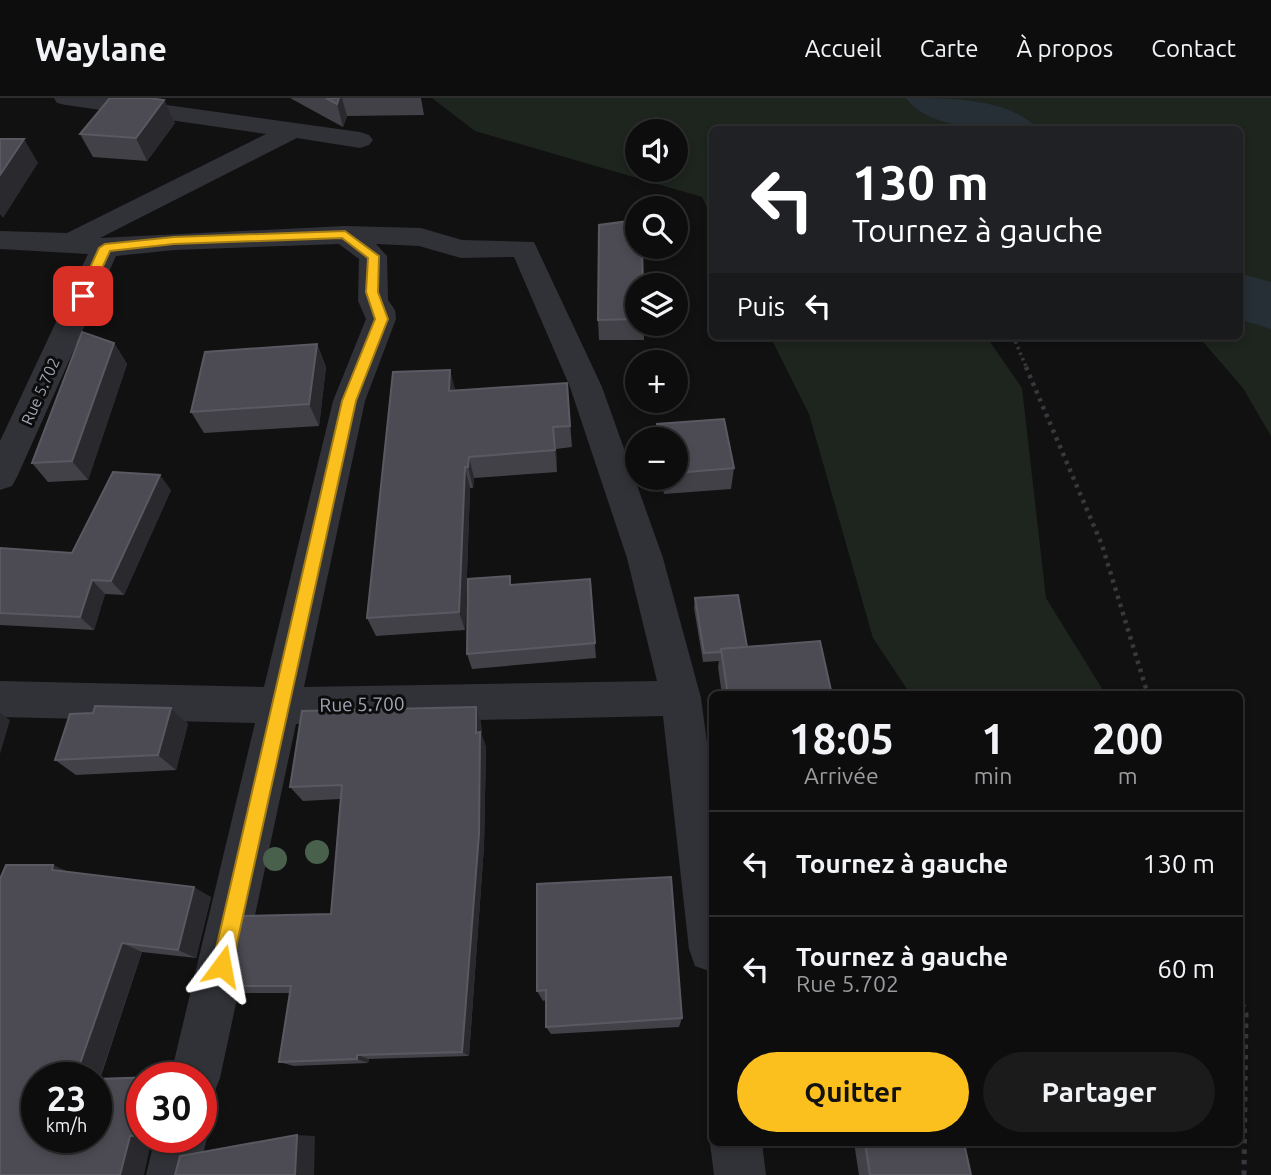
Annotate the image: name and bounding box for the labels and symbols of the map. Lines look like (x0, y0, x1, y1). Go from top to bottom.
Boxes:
pin (53, 266, 113, 326)
street label: Rue 5.702 (17, 355, 63, 427)
street label: Rue 5.700 (319, 692, 405, 716)
position arrow (185, 929, 259, 1003)
speed limit sign: 30 (126, 1062, 217, 1153)

